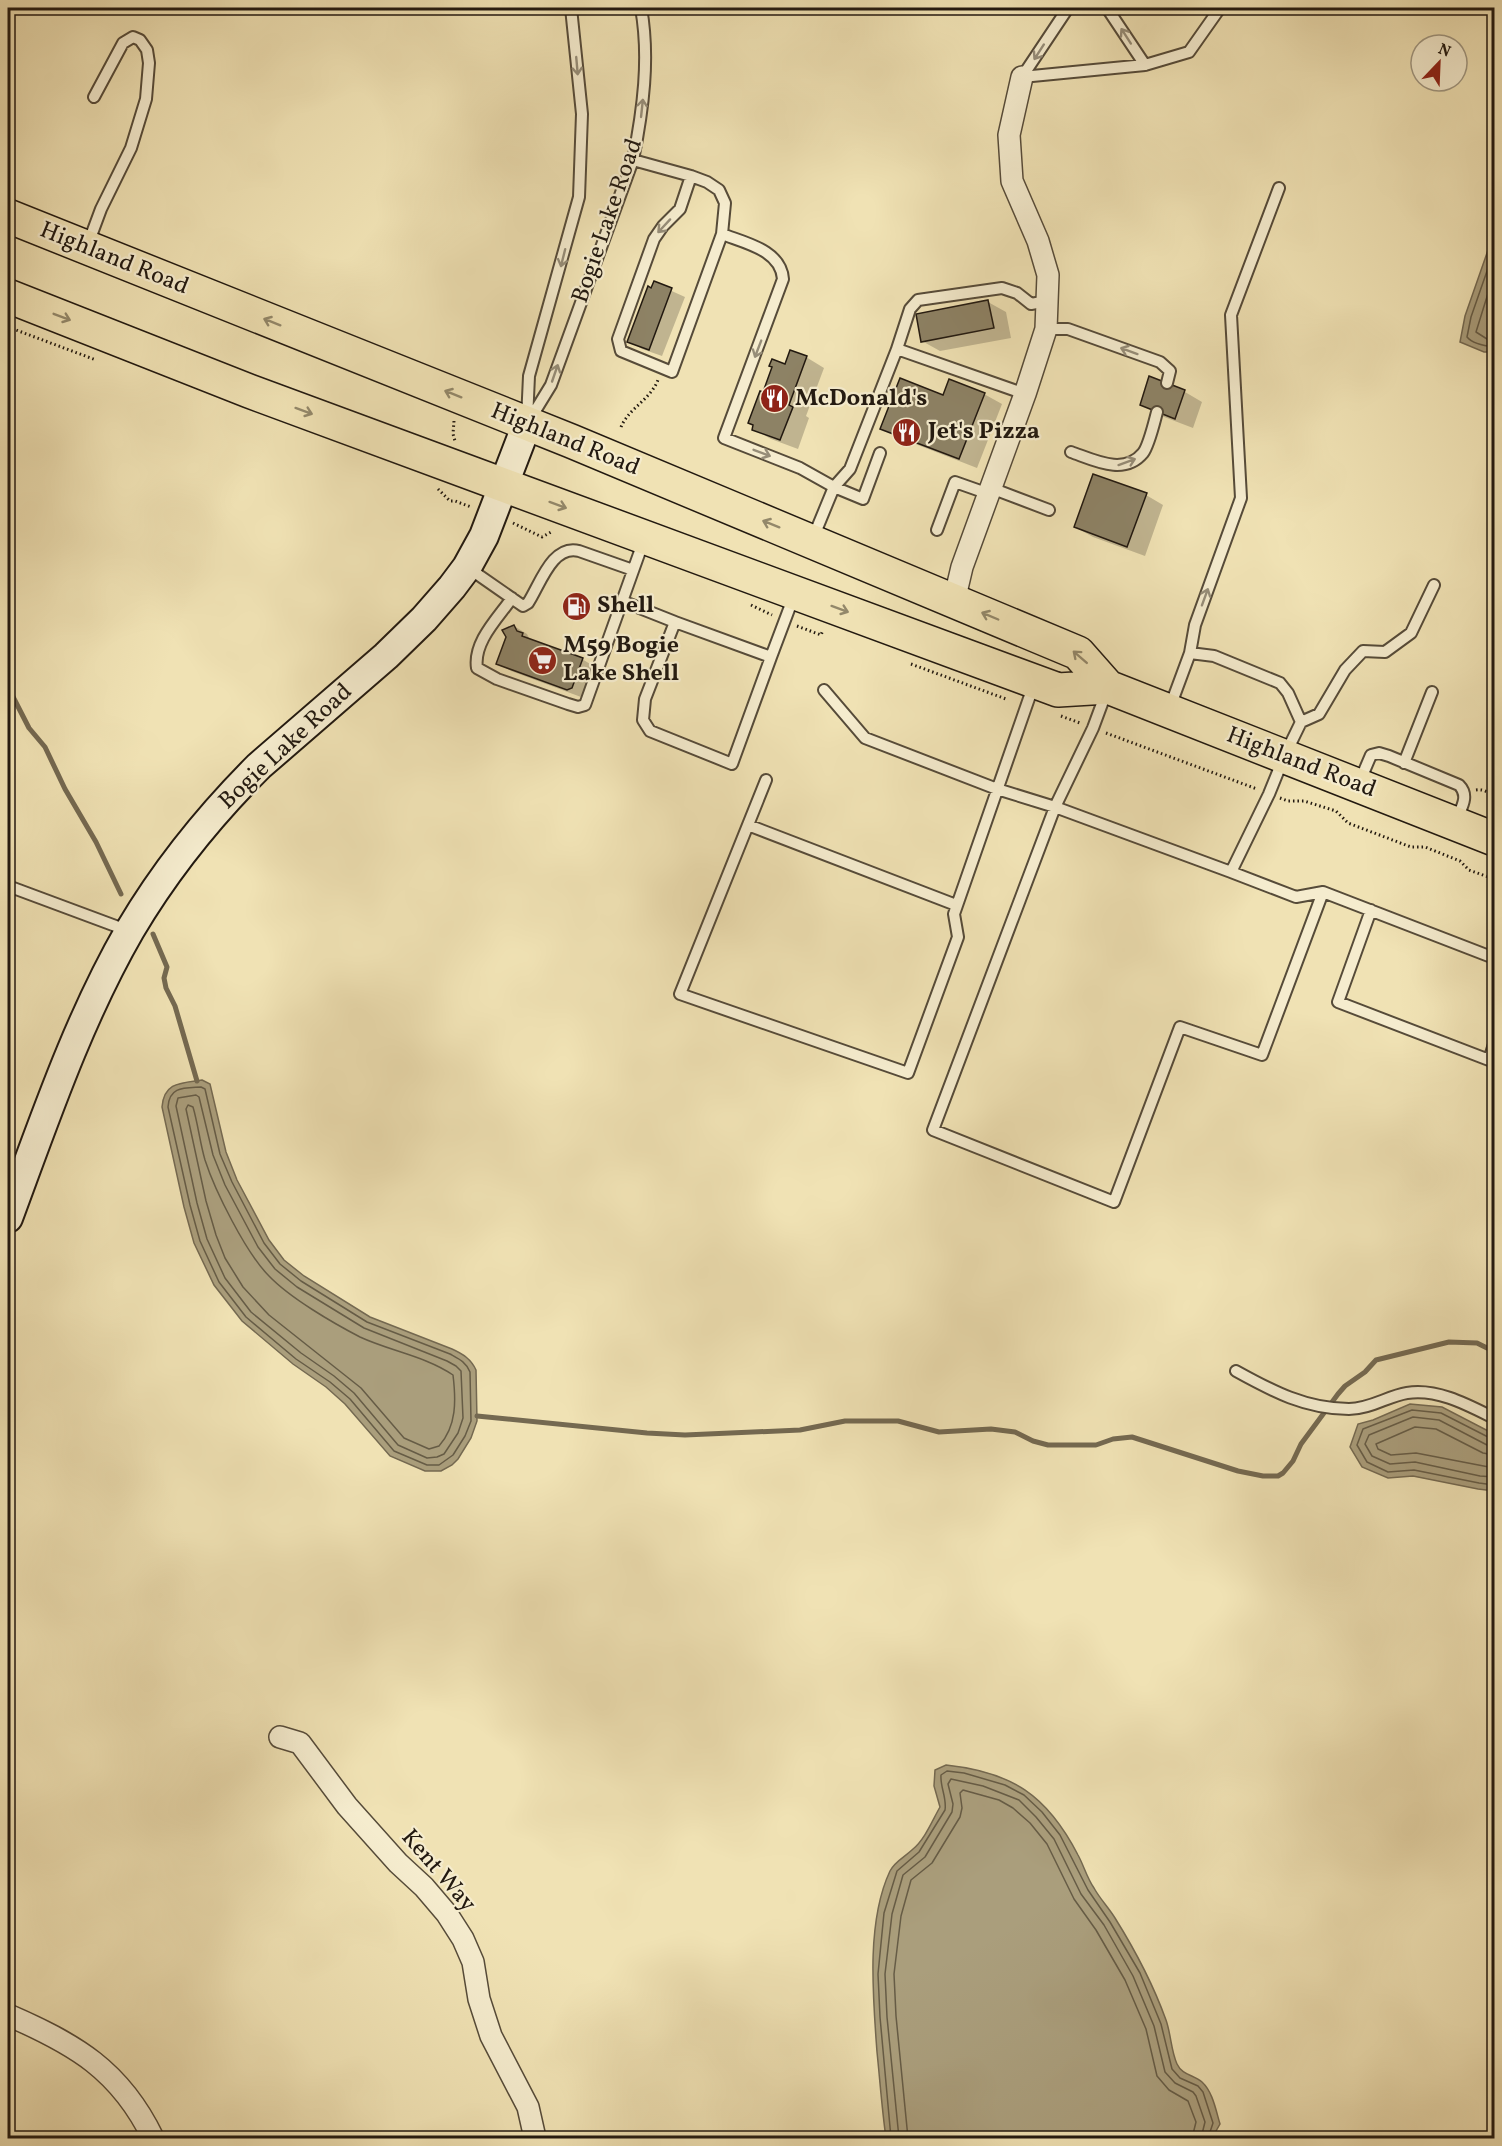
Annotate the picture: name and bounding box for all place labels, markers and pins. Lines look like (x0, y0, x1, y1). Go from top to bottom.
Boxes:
place label: McDonald's (795, 382, 927, 416)
restaurant icon: McDonald's (758, 383, 790, 415)
place label: Jet's Pizza (927, 415, 1040, 449)
restaurant icon: Jet's Pizza (891, 416, 923, 448)
place label: Shell (597, 589, 654, 623)
fuel station icon: Shell (560, 590, 592, 622)
place label: M59 Bogie Lake Shell (563, 629, 679, 691)
supermarket icon: M59 Bogie Lake Shell (526, 644, 558, 676)

